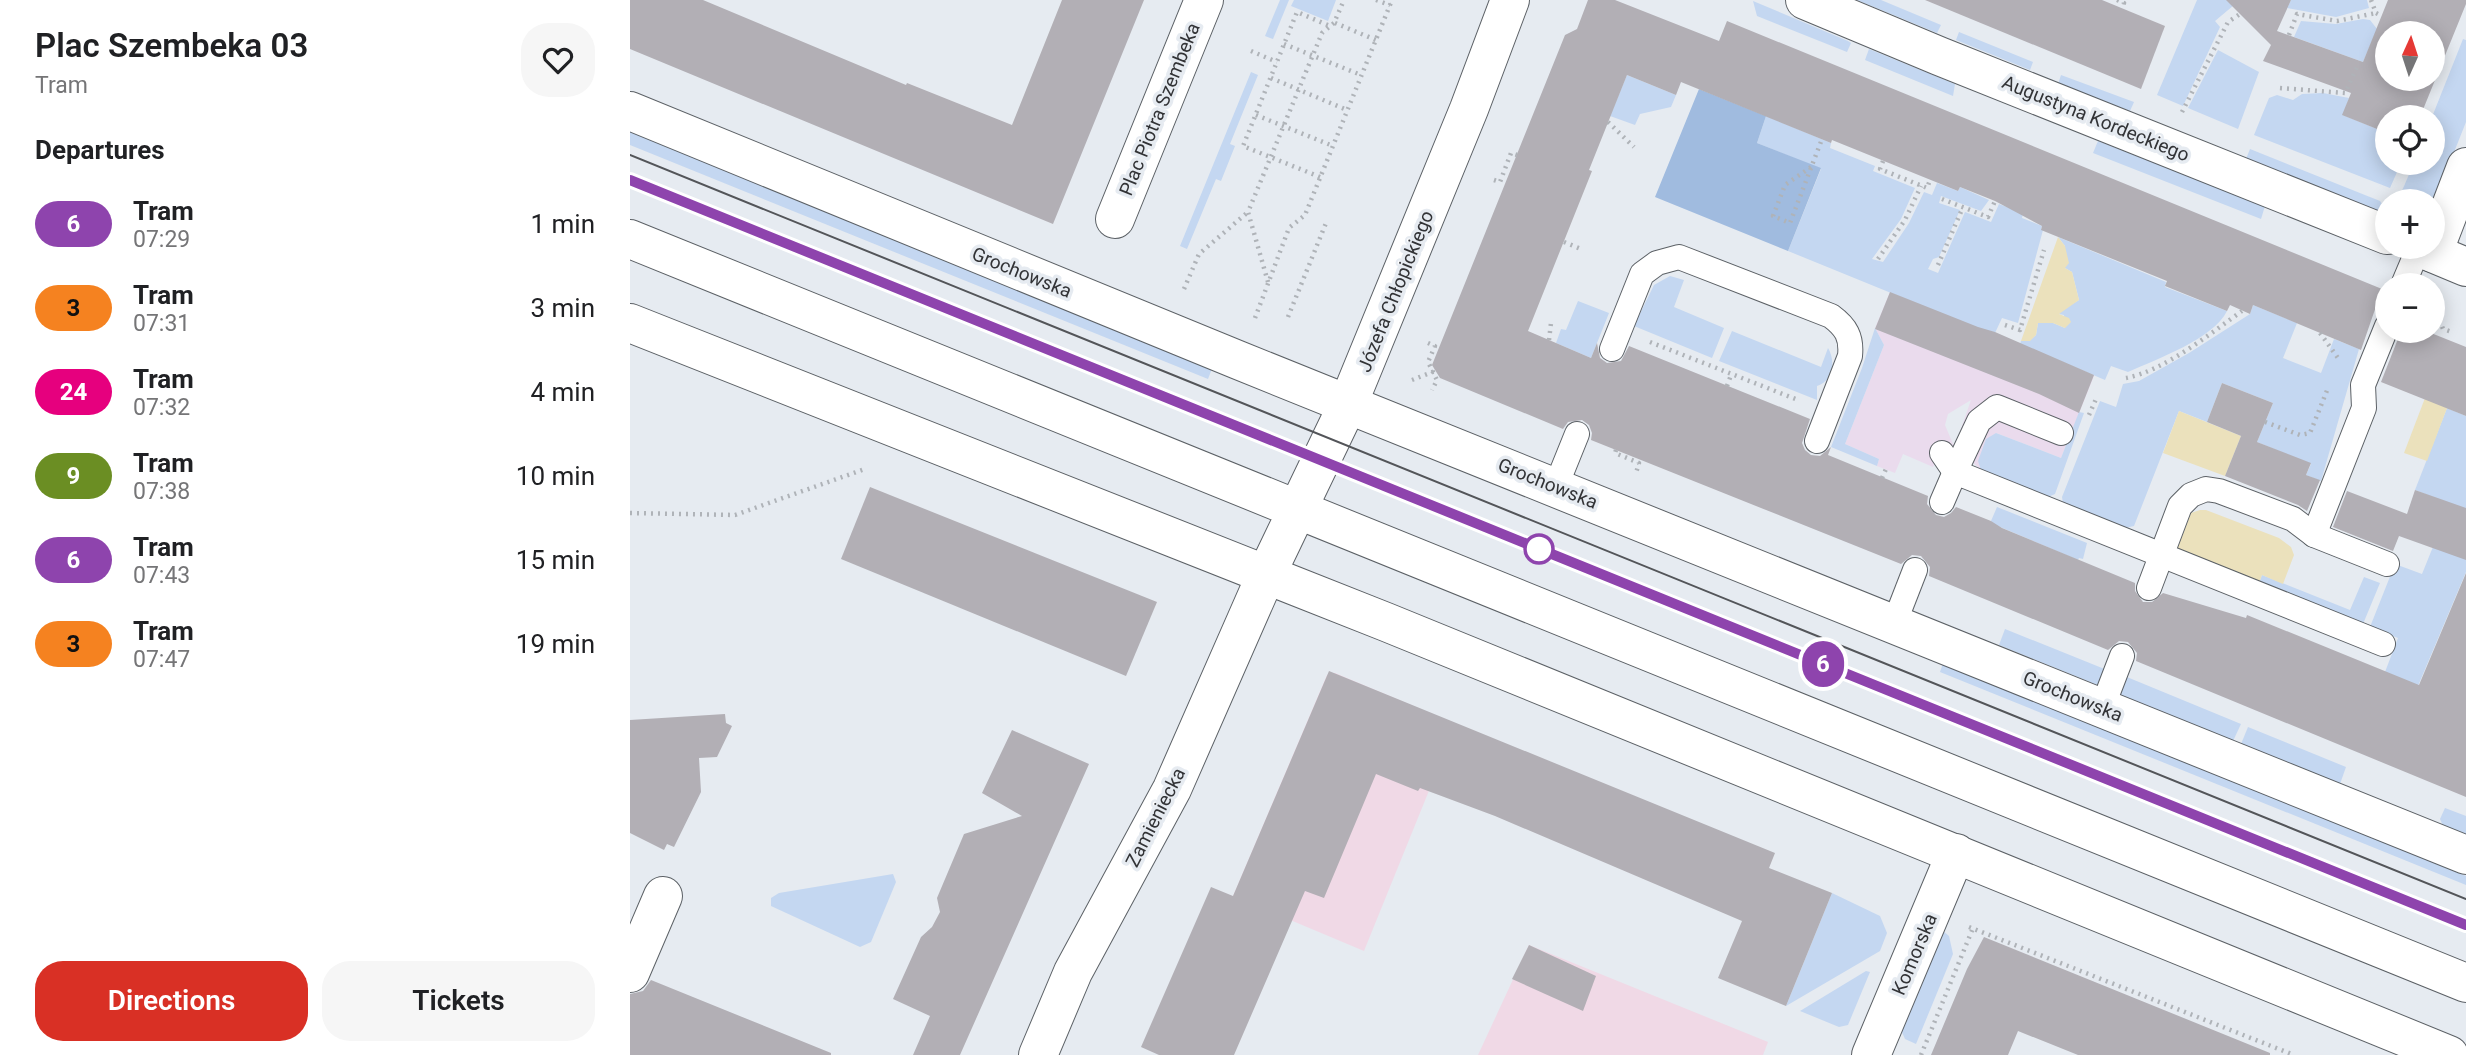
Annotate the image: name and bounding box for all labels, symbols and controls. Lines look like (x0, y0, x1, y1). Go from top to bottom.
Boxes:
street label: Plac Piotra Szembeka (1114, 19, 1205, 199)
north arrow (2375, 21, 2445, 91)
map controls (2375, 21, 2445, 343)
button: heart (521, 23, 595, 97)
text: Plac Szembeka 03 (35, 26, 308, 65)
street label: Augustyna Kordeckiego (1999, 70, 2193, 167)
text: Tram (35, 72, 88, 99)
button: locate (2375, 105, 2445, 175)
text: Departures (35, 135, 165, 165)
button: + (2375, 189, 2445, 259)
text: Tram (133, 196, 194, 226)
street label: Józefa Chłopickiego (1353, 207, 1438, 375)
text: 1 min (530, 209, 595, 239)
text: 6 (67, 210, 80, 238)
text: 07:29 (133, 226, 190, 253)
street label: Grochowska (969, 242, 1075, 303)
button: − (2375, 273, 2445, 343)
text: Tram (133, 280, 194, 310)
text: 3 min (530, 293, 595, 323)
text: 3 (67, 294, 80, 322)
text: 07:31 (133, 310, 190, 337)
text: Tram (133, 364, 194, 394)
text: 4 min (530, 377, 595, 407)
text: 24 (60, 378, 87, 406)
text: 07:32 (133, 394, 190, 421)
text: Tram (133, 448, 194, 478)
street label: Grochowska (1495, 453, 1601, 514)
text: 10 min (516, 461, 595, 491)
text: 9 (67, 462, 80, 490)
text: 07:38 (133, 478, 190, 505)
text: Tram (133, 532, 194, 562)
unlabelled marker (1524, 534, 1554, 564)
text: 15 min (516, 545, 595, 575)
text: 6 (67, 546, 80, 574)
text: 07:43 (133, 562, 190, 589)
text: Tram (133, 616, 194, 646)
text: 19 min (516, 629, 595, 659)
text: 3 (67, 630, 80, 658)
line badge: 6 (1800, 641, 1846, 687)
text: 07:47 (133, 646, 190, 673)
text: 6 (1816, 650, 1830, 678)
street label: Grochowska (2020, 666, 2126, 727)
street label: Zamieniecka (1121, 764, 1190, 871)
street label: Komorska (1887, 910, 1942, 998)
button: Directions (35, 961, 308, 1041)
button: Tickets (322, 961, 595, 1041)

